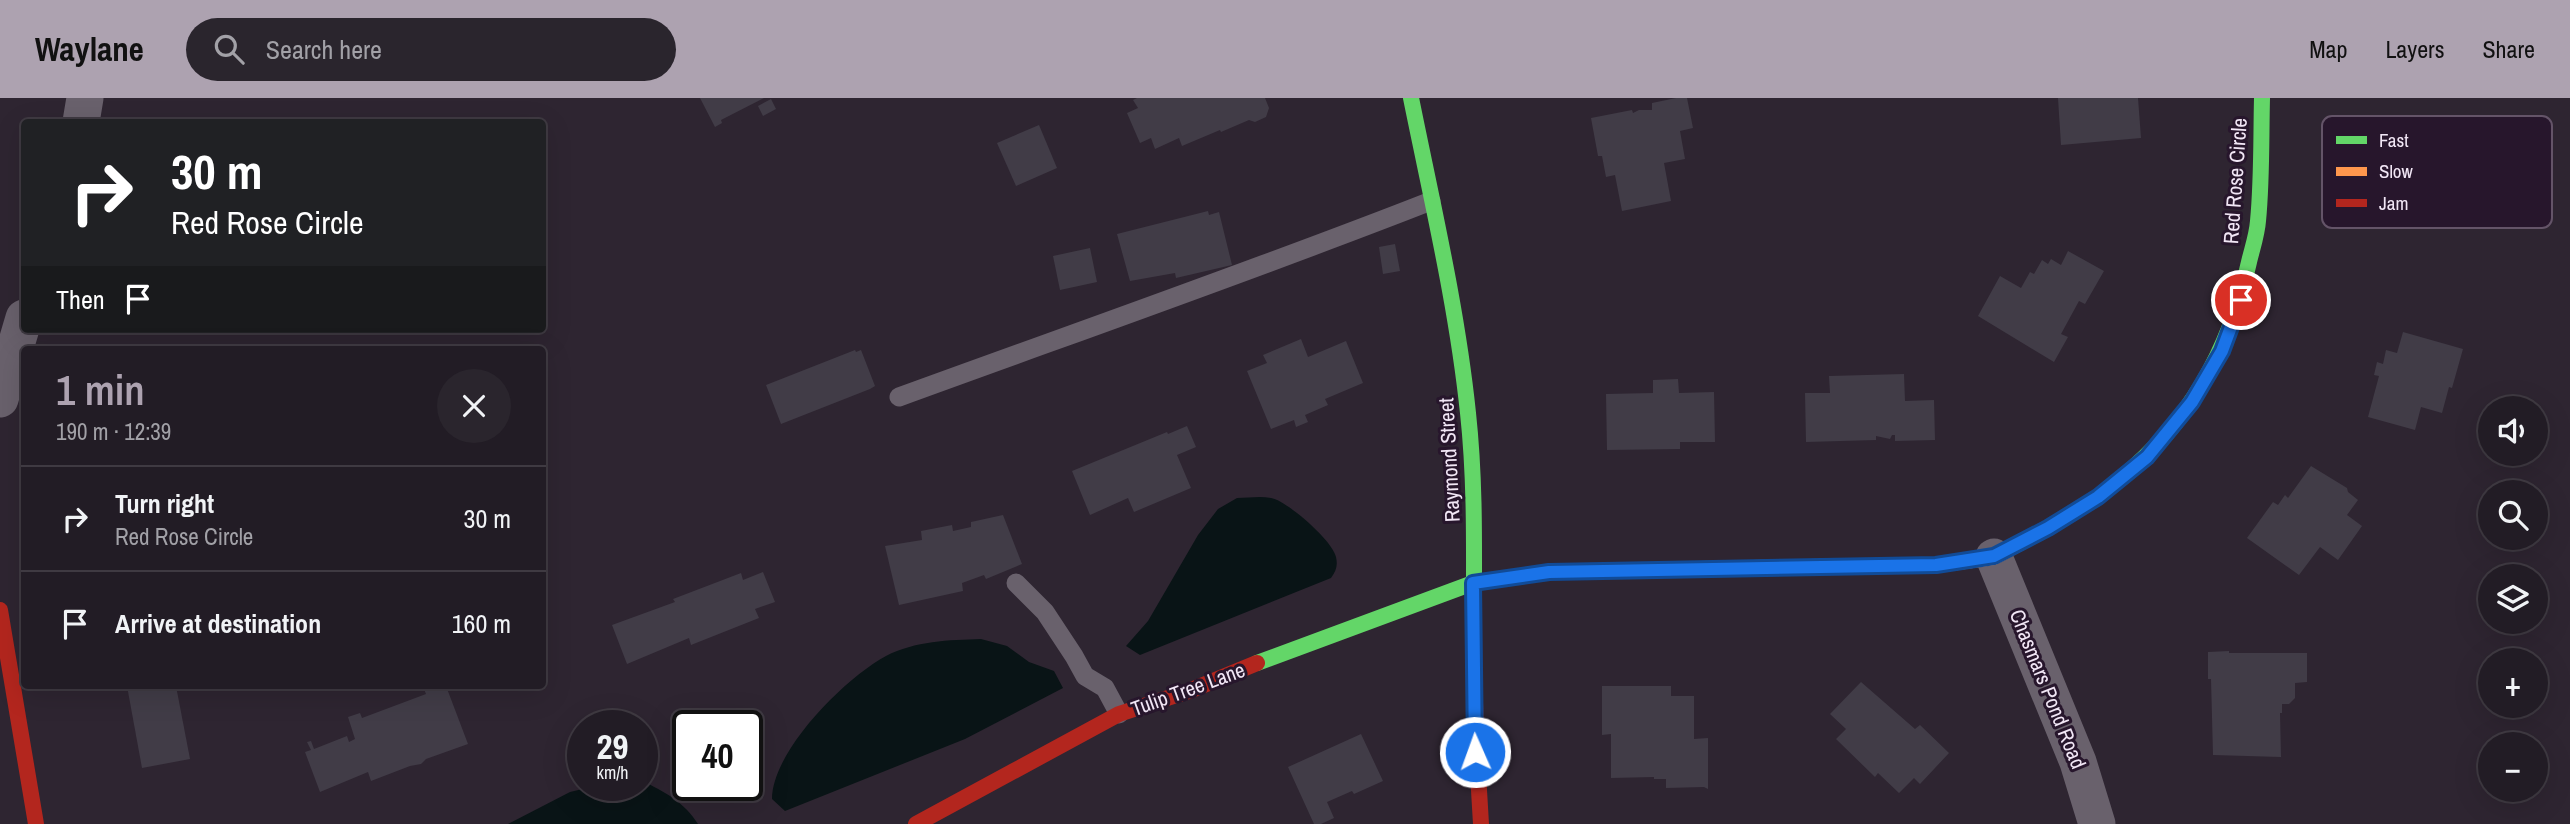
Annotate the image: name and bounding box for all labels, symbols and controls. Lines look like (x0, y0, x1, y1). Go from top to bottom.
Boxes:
search box (186, 18, 676, 81)
text: Waylane (35, 27, 144, 71)
icon: search (210, 30, 248, 68)
text: Search here (266, 32, 382, 67)
text: Map (2309, 33, 2347, 65)
text: Layers (2385, 33, 2444, 65)
text: Share (2482, 33, 2535, 65)
legend (2322, 116, 2552, 228)
street label: Red Rose Circle (2216, 117, 2254, 245)
text: Fast (2379, 127, 2409, 153)
text: 30 m (171, 138, 263, 204)
icon: right (56, 147, 147, 238)
text: Slow (2379, 158, 2414, 184)
text: Jam (2379, 190, 2408, 216)
text: Red Rose Circle (171, 201, 363, 244)
pin (2211, 270, 2271, 330)
icon: arrive (119, 280, 157, 318)
icon: arrive (2222, 281, 2260, 319)
text: Then (56, 282, 105, 317)
text: 1 min (56, 362, 145, 418)
button: close (437, 369, 511, 443)
map controls (2478, 396, 2548, 802)
button: sound (2478, 396, 2548, 466)
street label: Raymond Street (1431, 397, 1467, 523)
text: 190 m · 12:39 (56, 416, 171, 447)
button: search (2478, 480, 2548, 550)
text: Turn right (115, 486, 214, 521)
icon: right (56, 500, 94, 538)
text: 30 m (464, 501, 511, 536)
text: Red Rose Circle (115, 521, 253, 552)
button: layers (2478, 564, 2548, 634)
icon: arrive (56, 605, 94, 643)
street label: Chasmars Pond Road (2003, 605, 2093, 773)
text: Arrive at destination (115, 606, 321, 641)
text: 160 m (452, 606, 511, 641)
button: + (2478, 648, 2548, 718)
street label: Tulip Tree Lane (1127, 655, 1249, 723)
speed limit sign: 40 (672, 710, 763, 801)
position arrow (1438, 715, 1512, 789)
text: 29 (597, 723, 628, 770)
button: − (2478, 732, 2548, 802)
text: km/h (597, 760, 629, 785)

